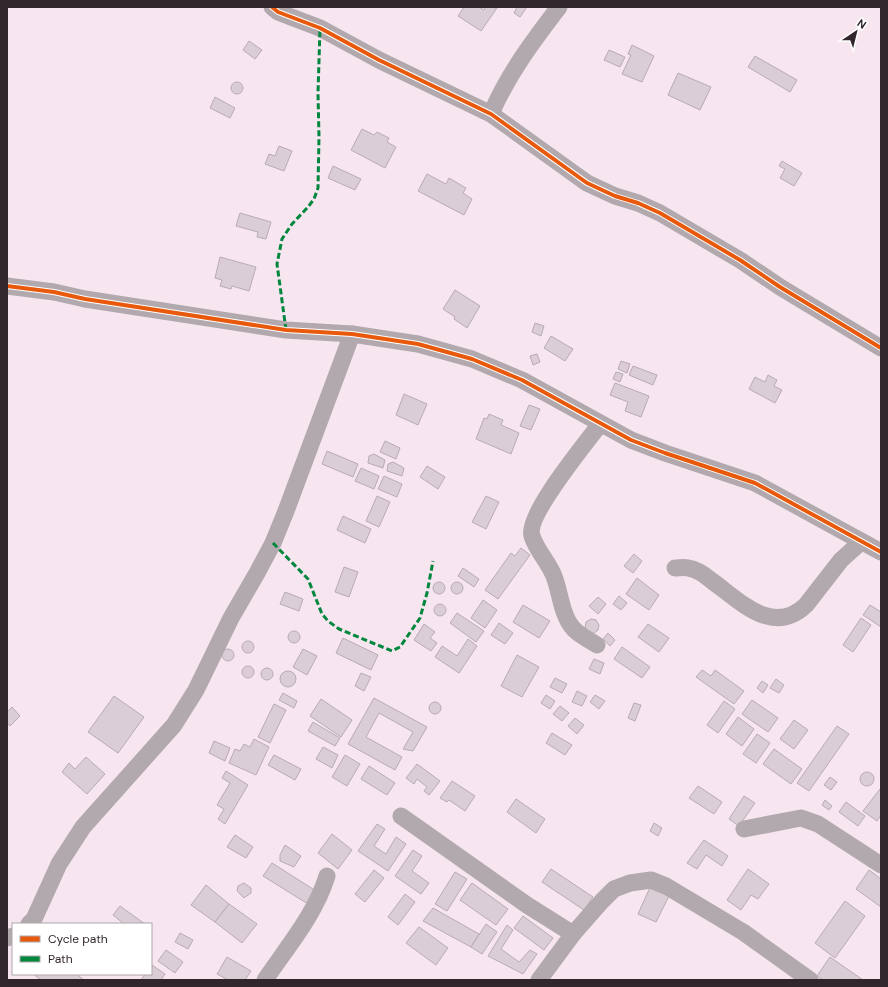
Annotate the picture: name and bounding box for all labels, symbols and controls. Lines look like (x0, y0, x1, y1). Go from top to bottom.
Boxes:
north arrow (836, 12, 876, 52)
text: N (854, 16, 869, 32)
legend (12, 923, 152, 975)
text: Cycle path (48, 931, 108, 947)
text: Path (48, 951, 73, 967)

